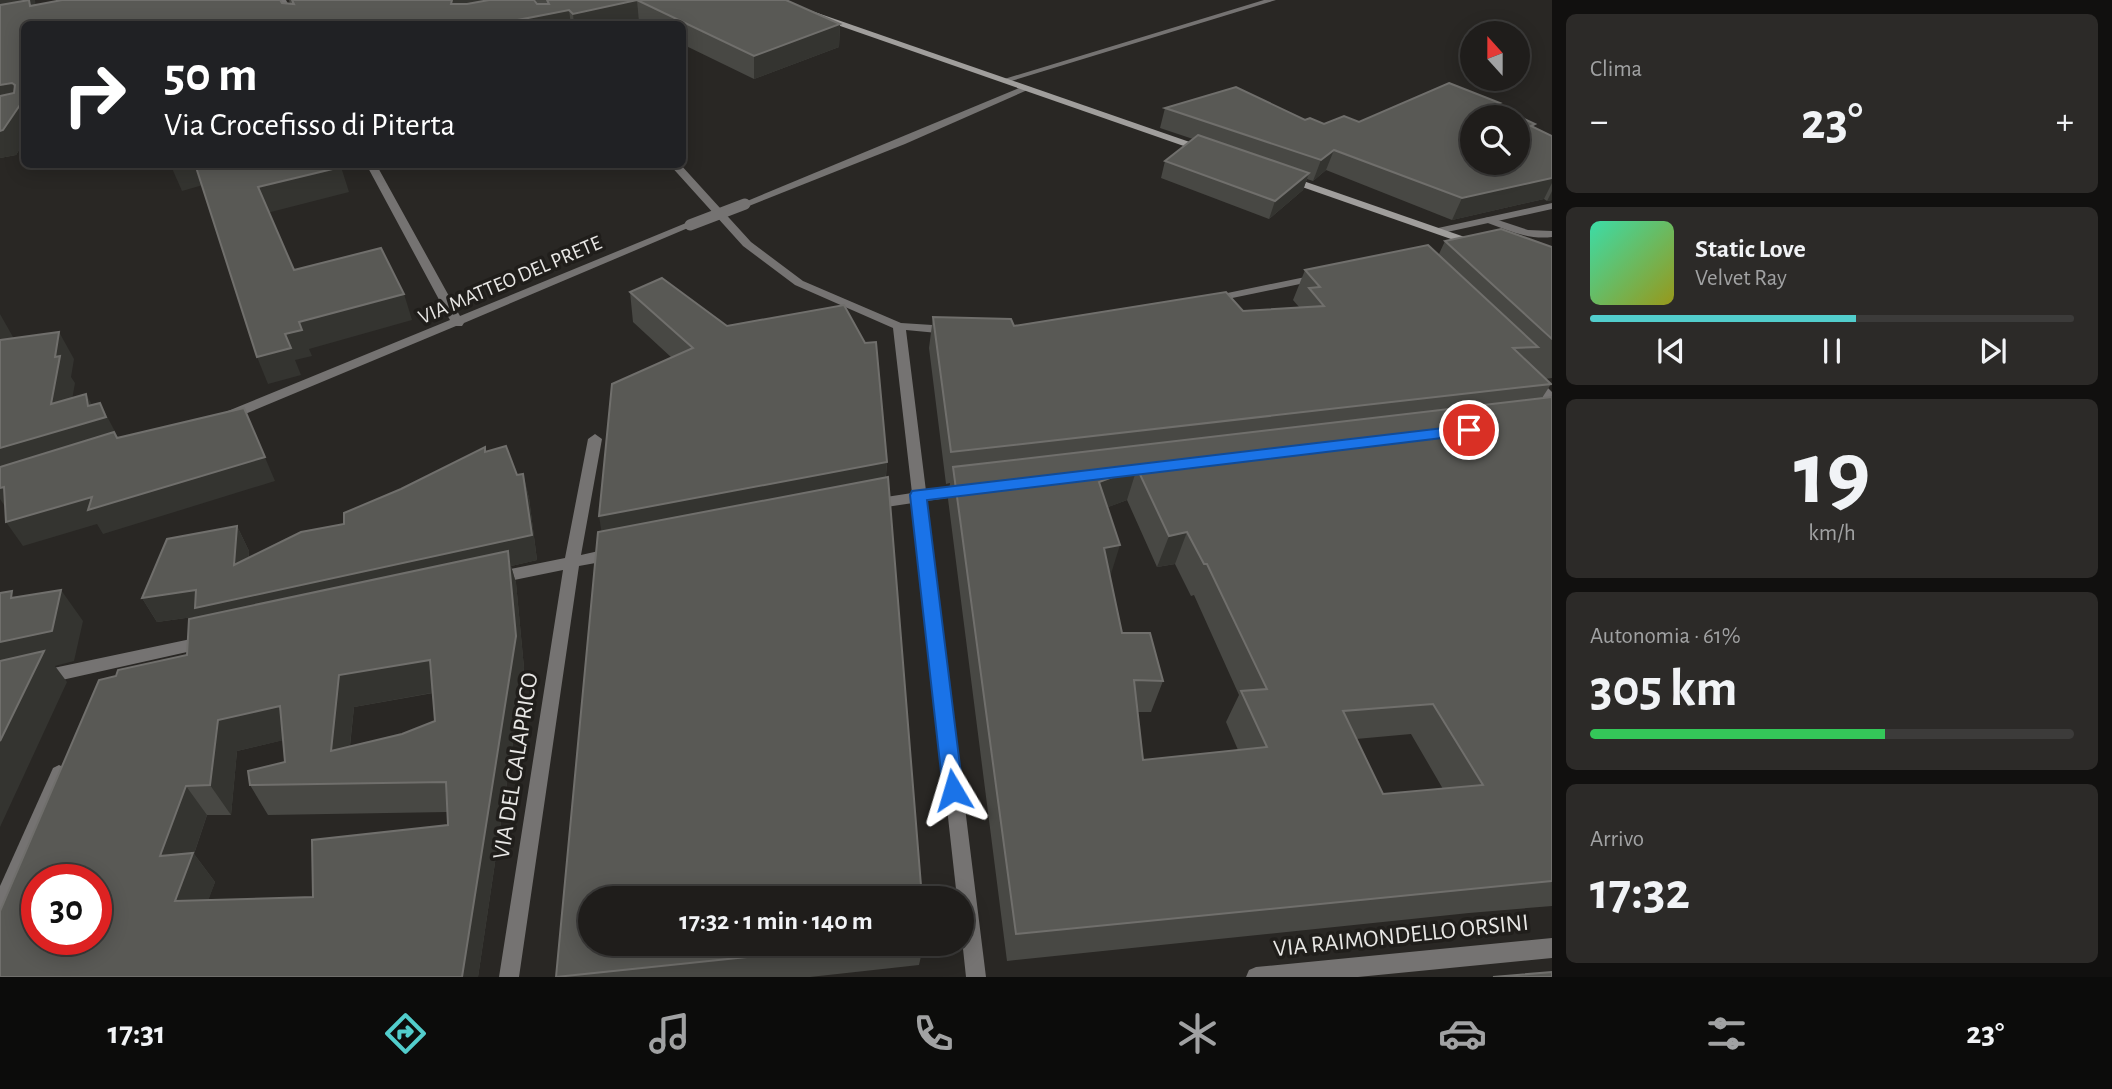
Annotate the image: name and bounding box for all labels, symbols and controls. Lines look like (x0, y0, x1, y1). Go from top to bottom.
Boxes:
north arrow (1460, 21, 1530, 91)
map controls (1460, 21, 1530, 175)
icon: right (49, 49, 140, 140)
text: 50 m (164, 51, 258, 100)
text: Clima (1590, 58, 1642, 81)
text: 23° (1801, 96, 1863, 148)
text: − (1590, 103, 1608, 141)
text: + (2056, 103, 2074, 141)
button: search (1460, 105, 1530, 175)
text: Via Crocefisso di Piterta (164, 109, 455, 141)
street label: VIA MATTEO DEL PRETE (415, 232, 605, 328)
text: Static Love (1695, 236, 1806, 262)
text: Velvet Ray (1695, 267, 1787, 290)
icon: previous (1652, 332, 1690, 370)
icon: pause (1813, 332, 1851, 370)
icon: next (1974, 332, 2012, 370)
pin (1439, 400, 1499, 460)
icon: arrive (1450, 411, 1488, 449)
text: 19 (1794, 429, 1870, 520)
text: km/h (1808, 522, 1856, 545)
text: Autonomia · 61% (1590, 625, 1741, 648)
text: 305 km (1590, 663, 1738, 715)
street label: VIA DEL CALAPRICO (489, 671, 543, 861)
position arrow (916, 753, 990, 827)
text: Arrivo (1590, 828, 1644, 851)
speed limit sign: 30 (21, 864, 112, 955)
text: 17:32 (1590, 866, 1690, 918)
text: 17:32 · 1 min · 140 m (679, 908, 873, 934)
street label: VIA RAIMONDELLO ORSINI (1272, 911, 1530, 961)
icon: directions (381, 1009, 430, 1058)
icon: music (645, 1009, 694, 1058)
icon: phone (909, 1009, 958, 1058)
icon: climate (1173, 1009, 1222, 1058)
icon: car (1438, 1009, 1487, 1058)
icon: filters (1702, 1009, 1751, 1058)
text: 17:31 (108, 1017, 166, 1049)
text: 23° (1966, 1017, 2004, 1049)

